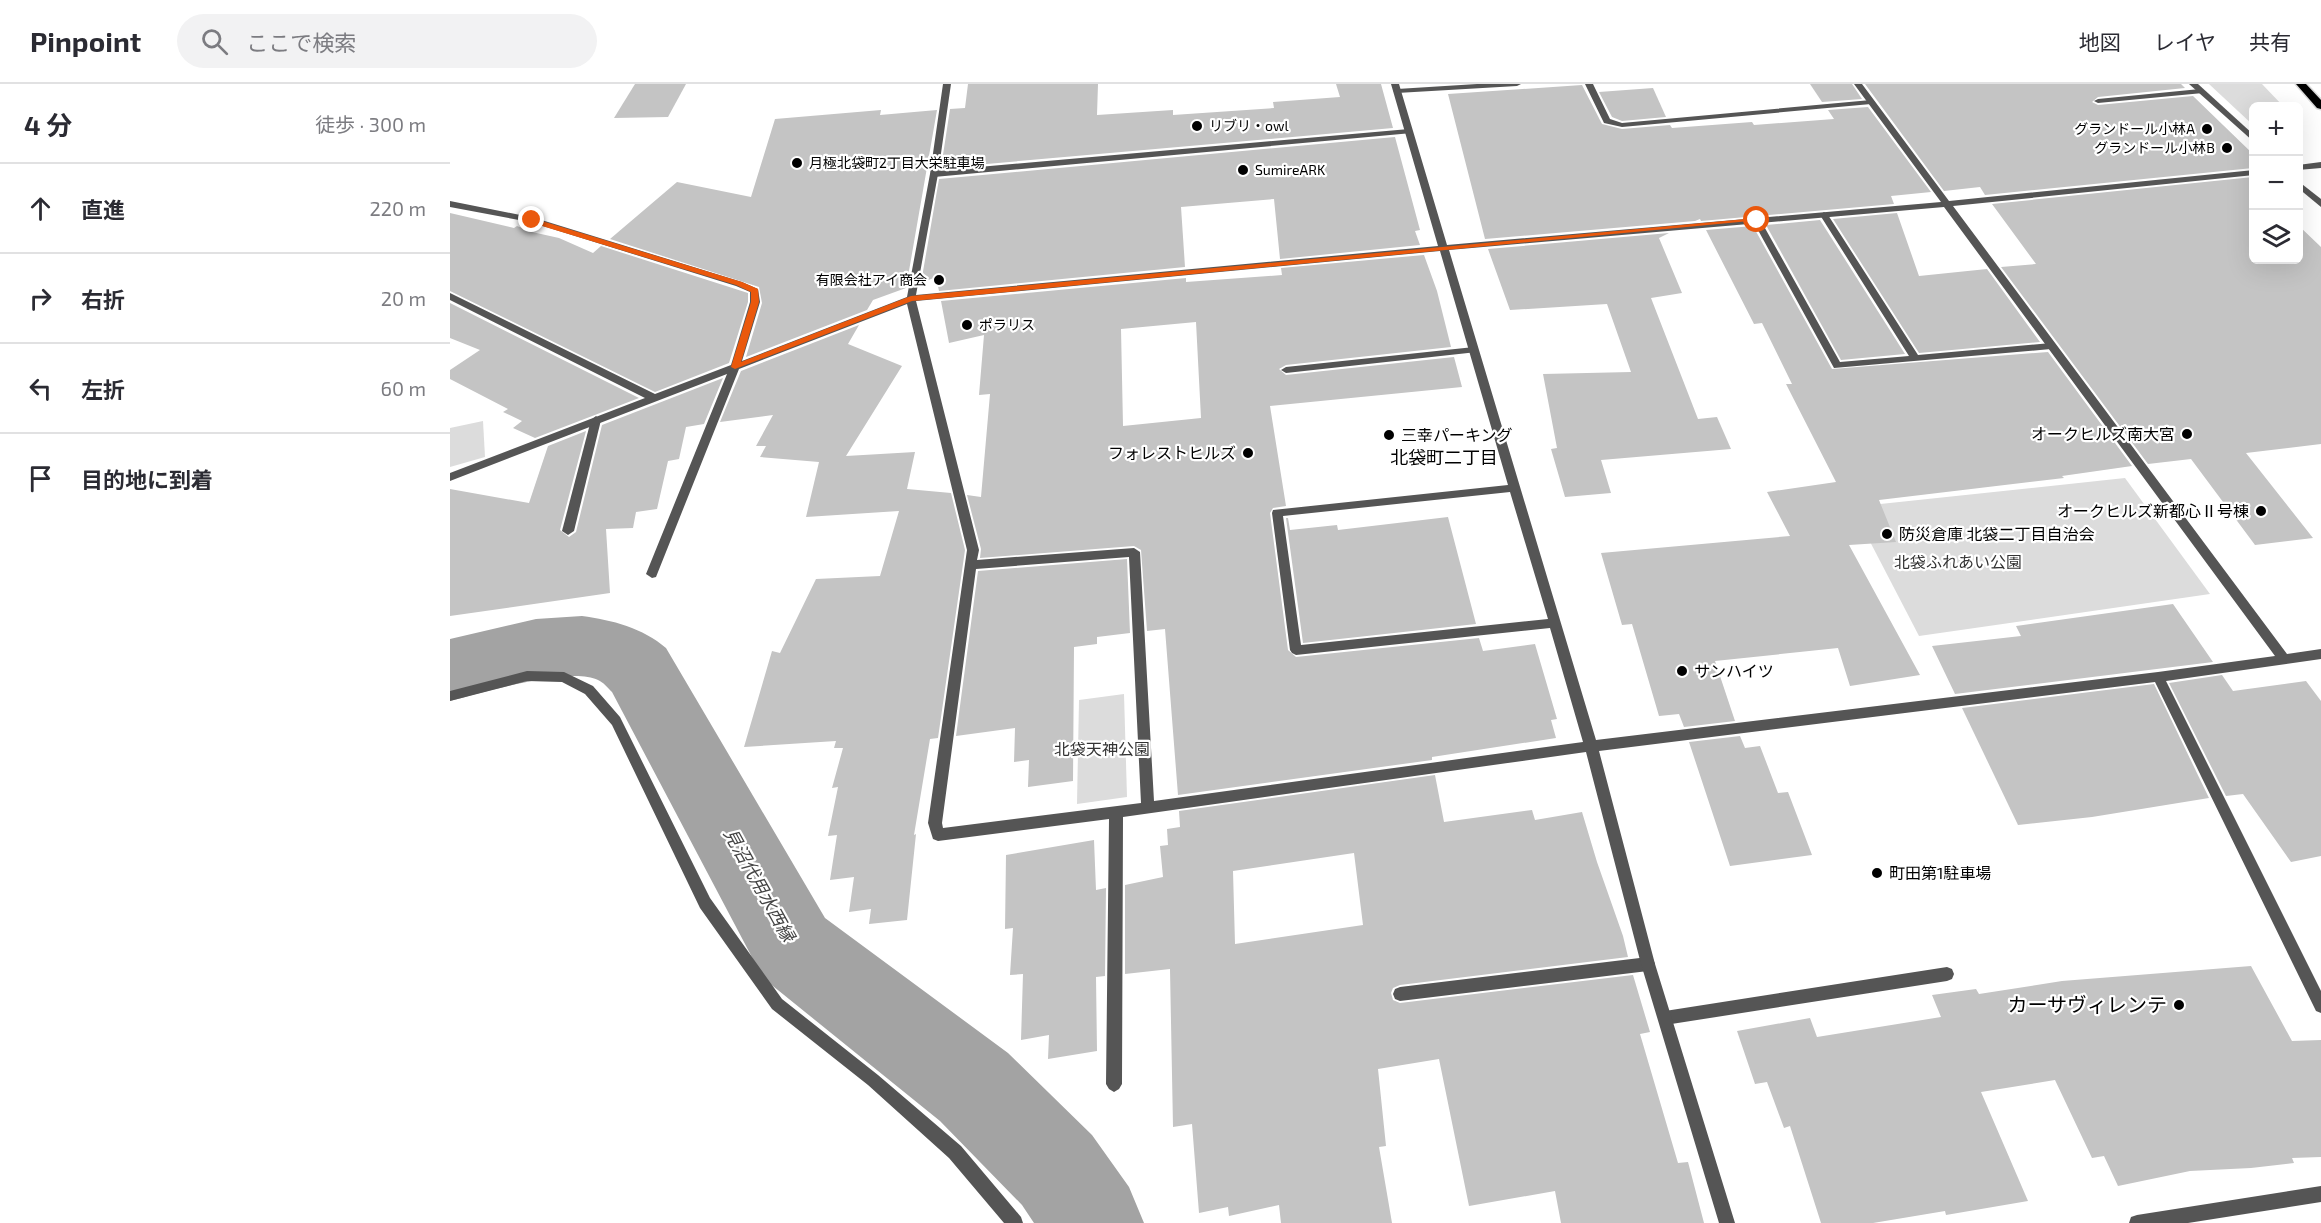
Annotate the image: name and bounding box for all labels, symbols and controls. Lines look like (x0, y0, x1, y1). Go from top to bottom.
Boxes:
search box (177, 14, 597, 68)
text: Pinpoint (30, 24, 141, 58)
icon: search (198, 25, 231, 58)
text: ここで検索 (246, 29, 356, 55)
text: 地図 (2079, 29, 2121, 54)
text: レイヤ (2154, 29, 2216, 54)
text: 共有 (2249, 29, 2291, 54)
map controls (2249, 102, 2303, 264)
button: + (2249, 102, 2303, 156)
text: 4 分 (24, 109, 72, 140)
text: 徒歩 · 300 m (315, 112, 426, 136)
place label: リブリ・owl (1209, 117, 1289, 134)
marker: リブリ・owl (1190, 119, 1204, 133)
place label: グランドール小林A (2074, 120, 2195, 137)
marker: グランドール小林A (2200, 122, 2214, 136)
place label: グランドール小林B (2094, 139, 2215, 156)
marker: グランドール小林B (2220, 141, 2234, 155)
place label: 月極北袋町2丁目大栄駐車場 (809, 154, 985, 171)
marker: 月極北袋町2丁目大栄駐車場 (790, 156, 804, 170)
button: − (2249, 156, 2303, 210)
place label: SumireARK (1255, 161, 1326, 178)
marker: SumireARK (1236, 163, 1250, 177)
icon: ahead (24, 192, 57, 225)
text: 直進 (81, 196, 125, 222)
text: 220 m (369, 196, 426, 220)
route end (518, 206, 544, 232)
route start (1743, 206, 1769, 232)
button: layers (2249, 210, 2303, 264)
place label: 有限会社アイ商会 (816, 271, 927, 288)
marker: 有限会社アイ商会 (932, 273, 946, 287)
icon: right (24, 282, 57, 315)
text: 右折 (81, 286, 125, 312)
text: 20 m (381, 286, 426, 310)
place label: ポラリス (979, 316, 1035, 333)
marker: ポラリス (960, 318, 974, 332)
icon: left (24, 372, 57, 405)
text: 左折 (81, 376, 125, 402)
text: 60 m (381, 376, 426, 400)
place label: オークヒルズ南大宮 (2031, 424, 2175, 443)
place label: 三幸パーキング (1401, 425, 1513, 444)
marker: オークヒルズ南大宮 (2180, 427, 2194, 441)
marker: 三幸パーキング (1382, 428, 1396, 442)
place label: フォレストヒルズ (1108, 443, 1236, 462)
marker: フォレストヒルズ (1241, 446, 1255, 460)
district label: 北袋町二丁目 (1390, 446, 1498, 468)
icon: arrive (24, 462, 57, 495)
text: 目的地に到着 (81, 466, 213, 492)
place label: オークヒルズ新都心Ⅱ号棟 (2057, 501, 2249, 520)
marker: オークヒルズ新都心Ⅱ号棟 (2254, 504, 2268, 518)
place label: 防災倉庫 北袋二丁目自治会 (1899, 524, 2095, 543)
marker: 防災倉庫 北袋二丁目自治会 (1880, 527, 1894, 541)
park label: 北袋ふれあい公園 (1894, 552, 2022, 571)
place label: サンハイツ (1694, 661, 1774, 680)
marker: サンハイツ (1675, 664, 1689, 678)
park label: 北袋天神公園 (1054, 739, 1150, 758)
water label: 見沼代用水西縁 (720, 824, 801, 947)
place label: 町田第1駐車場 (1889, 863, 1991, 882)
marker: 町田第1駐車場 (1870, 866, 1884, 880)
place label: カーサヴィレンテ (2007, 992, 2167, 1016)
marker: カーサヴィレンテ (2172, 998, 2186, 1012)

